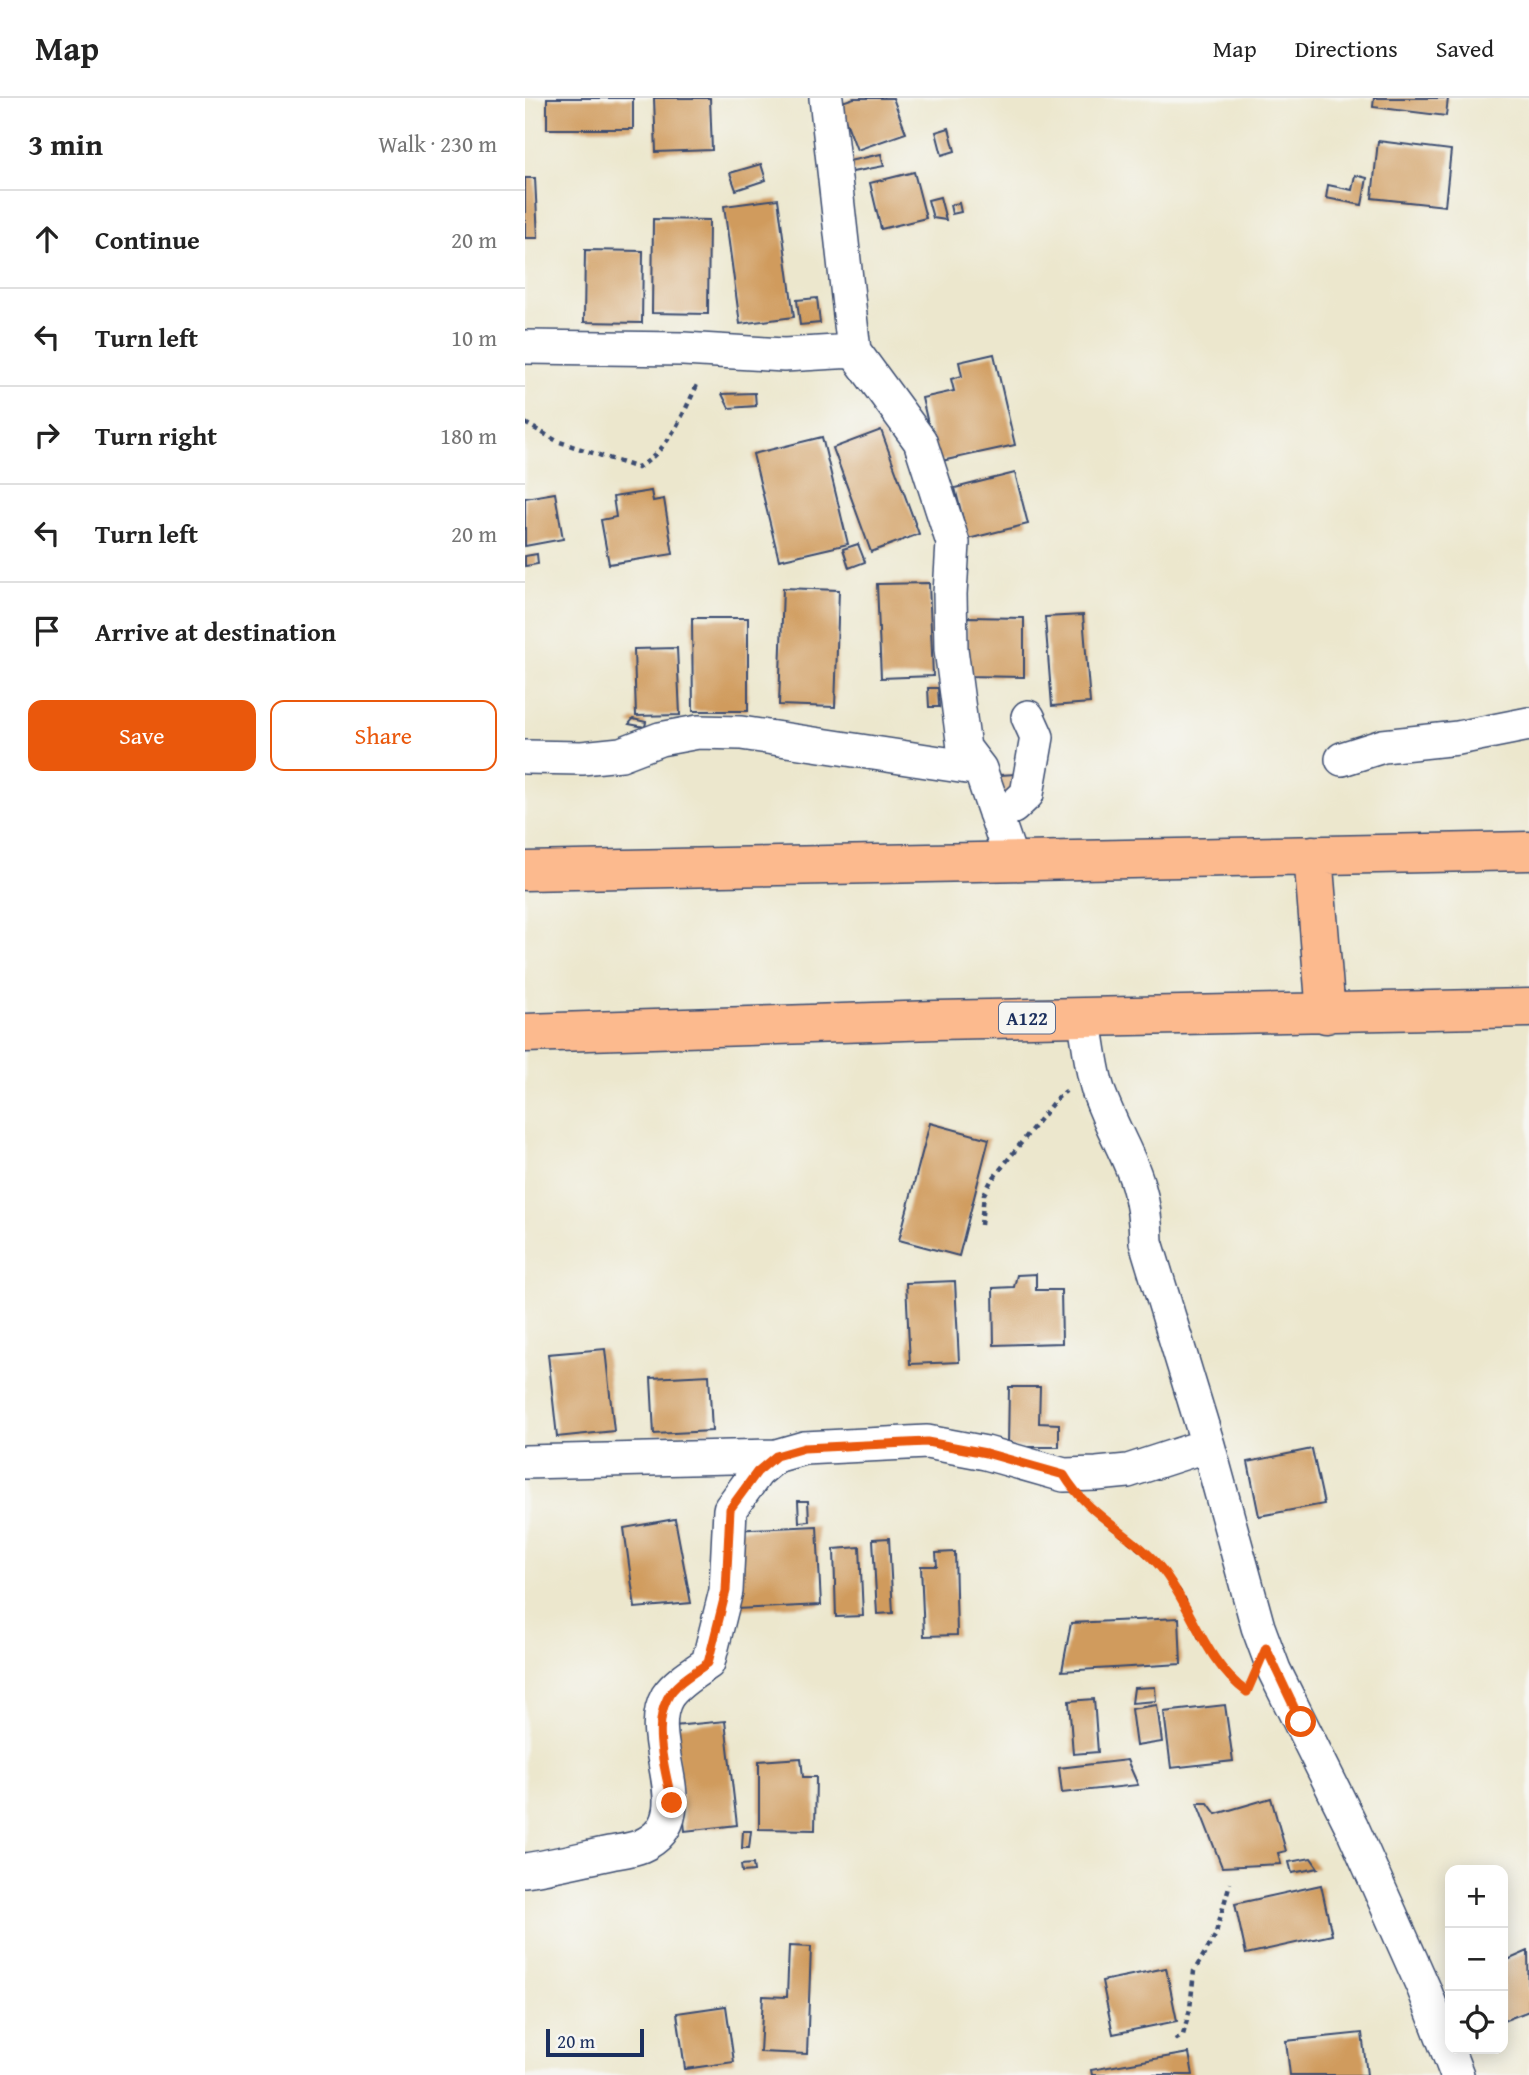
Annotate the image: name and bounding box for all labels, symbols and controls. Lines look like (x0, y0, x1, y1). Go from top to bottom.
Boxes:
text: Map (35, 24, 99, 72)
text: Map (1213, 31, 1257, 66)
text: Directions (1295, 31, 1398, 66)
text: Saved (1436, 31, 1494, 66)
text: 3 min (28, 122, 103, 166)
text: Walk · 230 m (378, 127, 497, 160)
icon: ahead (28, 220, 66, 258)
text: Continue (95, 220, 200, 259)
text: 20 m (451, 223, 497, 256)
icon: left (28, 318, 66, 356)
text: Turn left (95, 318, 198, 357)
text: 10 m (451, 321, 497, 354)
icon: right (28, 416, 66, 454)
text: Turn right (95, 416, 217, 455)
text: 180 m (440, 419, 497, 452)
icon: left (28, 514, 66, 552)
text: Turn left (95, 514, 198, 553)
text: 20 m (451, 517, 497, 550)
icon: arrive (28, 612, 66, 650)
text: Arrive at destination (95, 612, 336, 651)
button: Save (28, 700, 256, 771)
button: Share (270, 700, 497, 771)
road number: A122 (999, 1002, 1055, 1034)
route start (1285, 1706, 1316, 1737)
route end (656, 1787, 687, 1818)
map controls (1445, 1865, 1508, 2054)
button: + (1445, 1865, 1508, 1928)
button: − (1445, 1928, 1508, 1991)
button: locate (1445, 1991, 1508, 2054)
scale bar (546, 2026, 644, 2058)
text: 20 m (557, 2027, 595, 2055)

